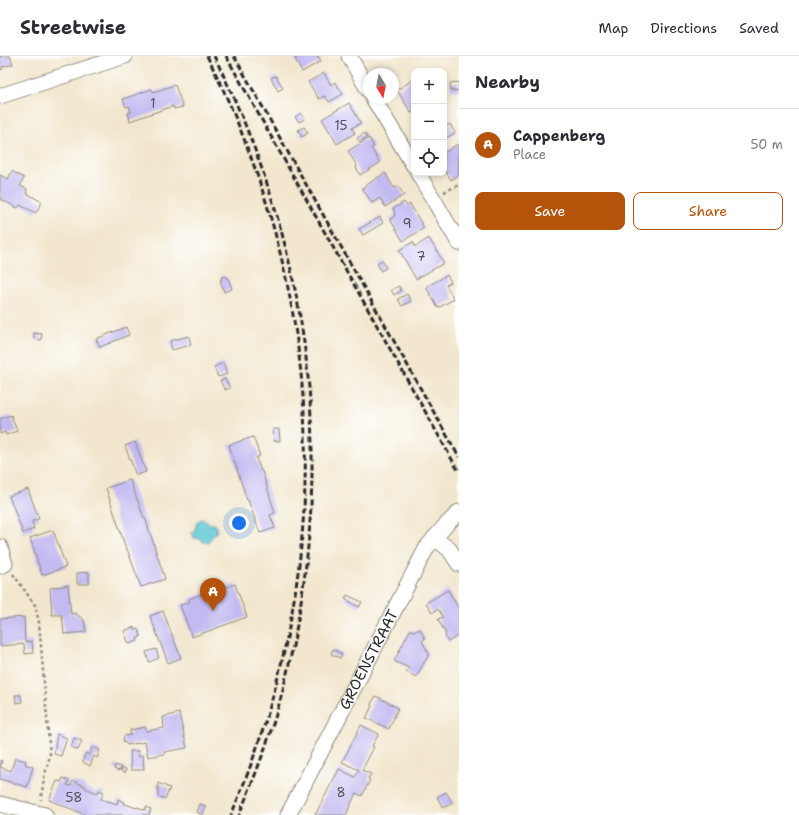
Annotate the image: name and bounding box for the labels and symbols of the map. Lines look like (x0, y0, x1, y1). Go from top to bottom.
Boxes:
north arrow (363, 68, 399, 104)
house number: 1 (150, 95, 156, 112)
house number: 15 (334, 117, 348, 134)
house number: 9 (402, 215, 412, 232)
house number: 7 (416, 248, 426, 265)
your location (229, 513, 249, 533)
pin: A (200, 578, 226, 611)
street label: GROENSTRAAT (334, 606, 403, 713)
house number: 8 (336, 784, 346, 801)
house number: 58 (66, 789, 82, 806)

